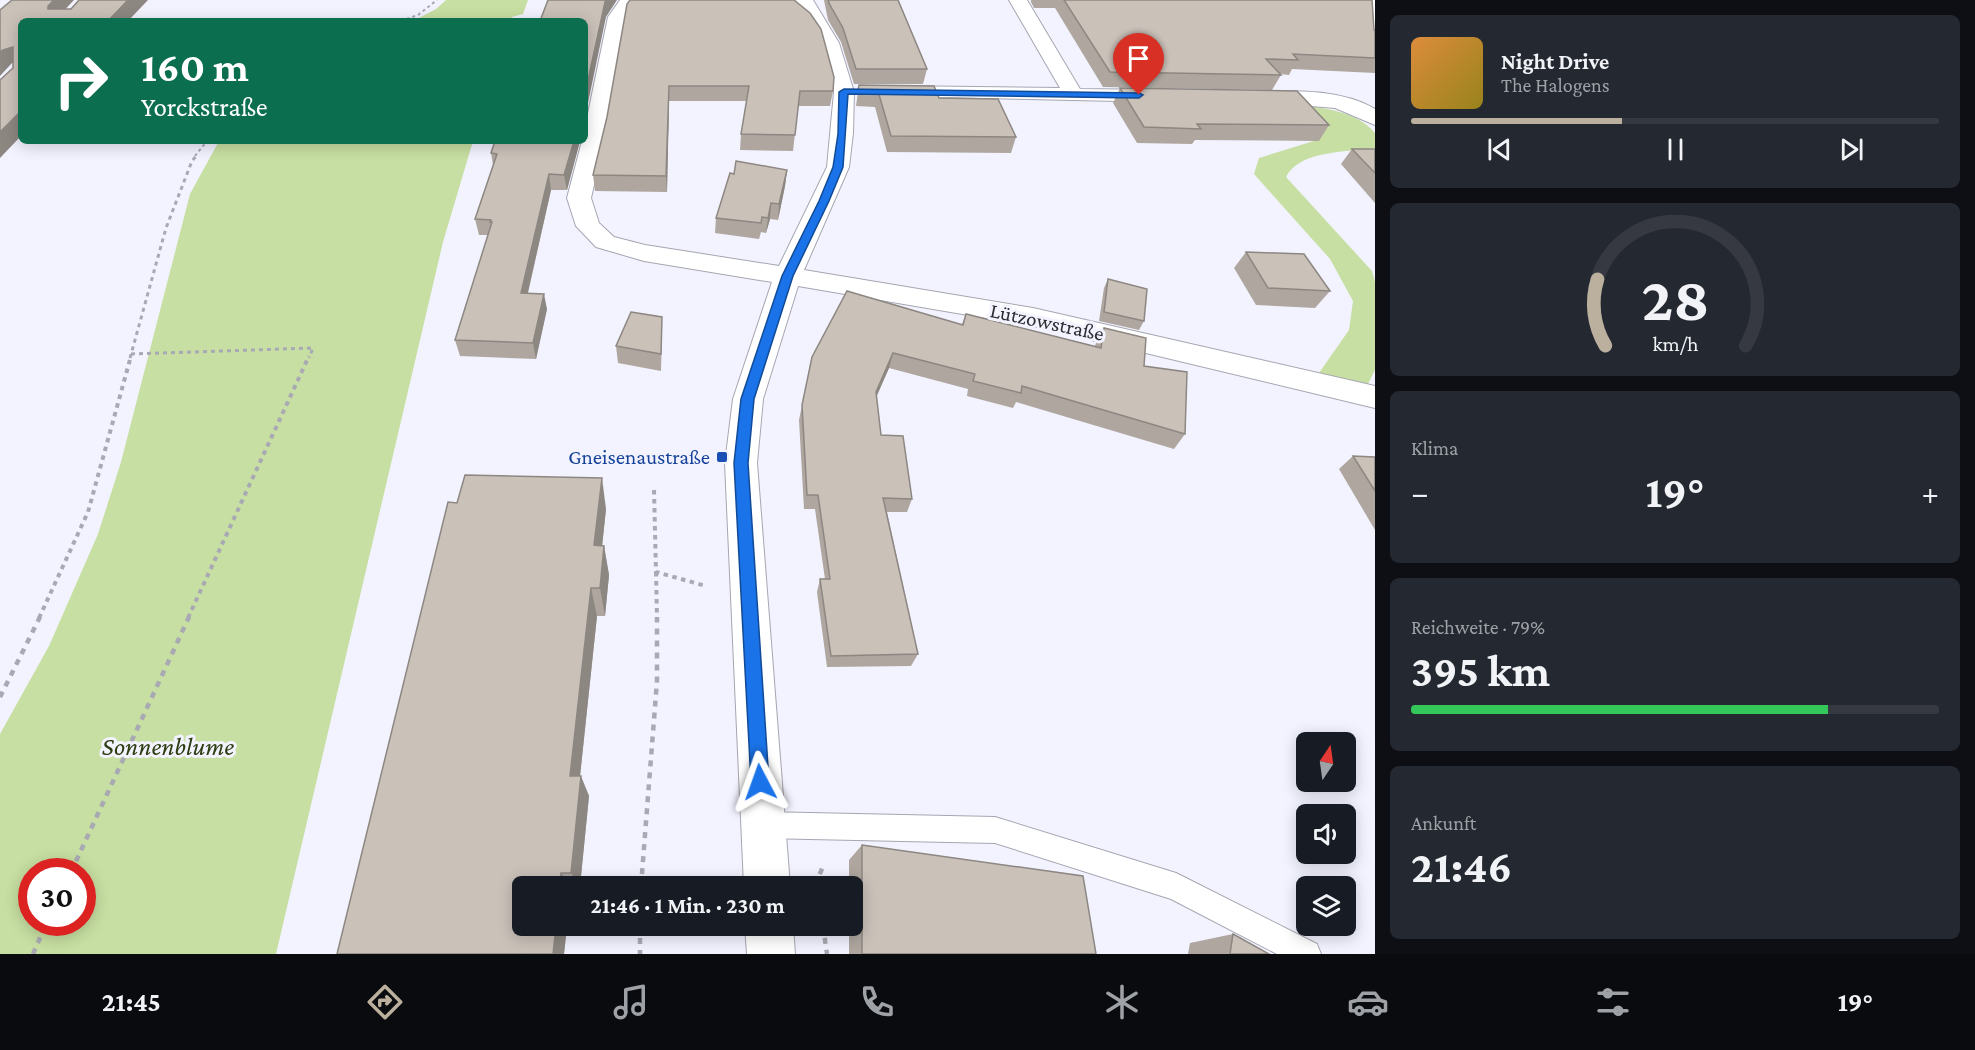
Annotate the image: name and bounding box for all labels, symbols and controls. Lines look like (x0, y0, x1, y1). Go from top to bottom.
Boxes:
pin (1113, 33, 1164, 95)
icon: right (42, 42, 120, 120)
icon: arrive (1122, 42, 1155, 75)
text: 160 m (141, 43, 249, 90)
text: Night Drive (1501, 49, 1609, 74)
text: The Halogens (1501, 74, 1610, 96)
text: Yorckstraße (141, 92, 268, 122)
icon: previous (1483, 133, 1516, 166)
icon: pause (1659, 133, 1692, 166)
icon: next (1835, 133, 1868, 166)
text: 28 (1641, 264, 1709, 333)
street label: Lützowstraße (988, 298, 1106, 346)
text: km/h (1652, 333, 1699, 357)
text: Klima (1411, 437, 1458, 459)
place label: Gneisenaustraße (568, 445, 710, 469)
marker: Gneisenaustraße (715, 450, 729, 464)
text: 19° (1646, 467, 1704, 517)
text: − (1411, 474, 1428, 511)
text: + (1922, 474, 1939, 511)
text: Reichweite · 79% (1411, 616, 1545, 638)
text: 395 km (1411, 646, 1550, 696)
park label: Sonnenblume (102, 732, 234, 761)
north arrow (1296, 732, 1356, 792)
map controls (1296, 732, 1356, 936)
position arrow (728, 750, 792, 814)
button: sound (1296, 804, 1356, 864)
text: Ankunft (1411, 812, 1476, 834)
text: 21:46 (1411, 842, 1512, 892)
speed limit sign: 30 (18, 858, 96, 936)
button: layers (1296, 876, 1356, 936)
text: 21:46 · 1 Min. · 230 m (590, 893, 785, 918)
icon: directions (364, 981, 406, 1023)
icon: music (610, 981, 652, 1023)
icon: phone (856, 981, 898, 1023)
icon: climate (1101, 981, 1143, 1023)
icon: car (1347, 981, 1389, 1023)
icon: filters (1592, 981, 1634, 1023)
text: 21:45 (102, 987, 161, 1017)
text: 19° (1838, 987, 1873, 1017)

